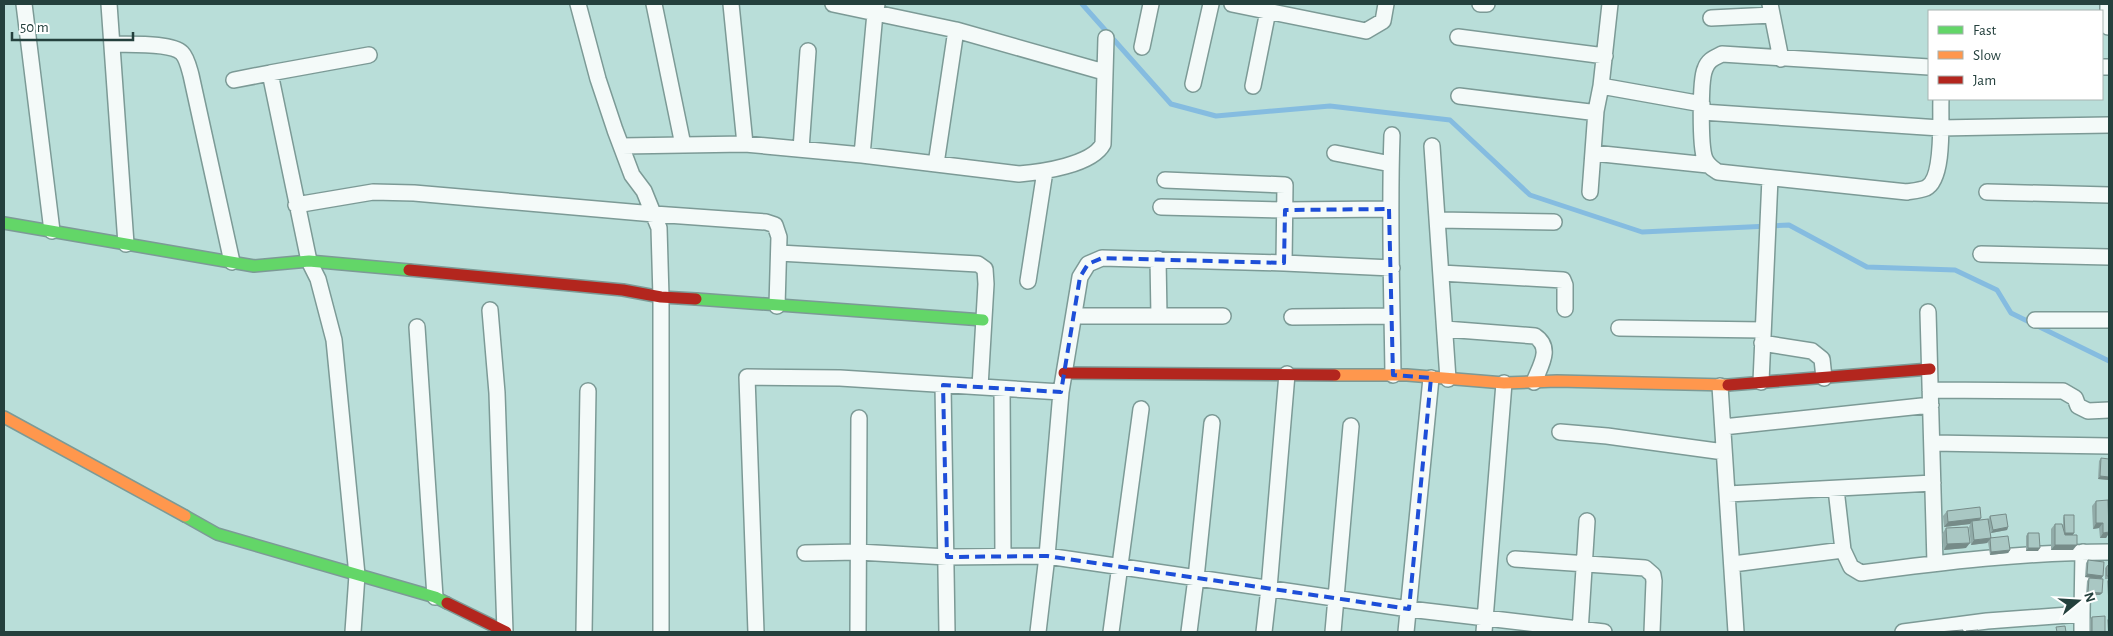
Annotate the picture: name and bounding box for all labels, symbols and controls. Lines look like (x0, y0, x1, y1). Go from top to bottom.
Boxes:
scale bar (12, 10, 134, 42)
legend (1928, 10, 2103, 100)
text: 50 m (20, 20, 49, 35)
text: Fast (1973, 23, 1997, 38)
text: Slow (1973, 48, 2001, 63)
text: Jam (1973, 73, 1996, 88)
north arrow (2053, 576, 2103, 626)
text: N (2081, 590, 2098, 604)

